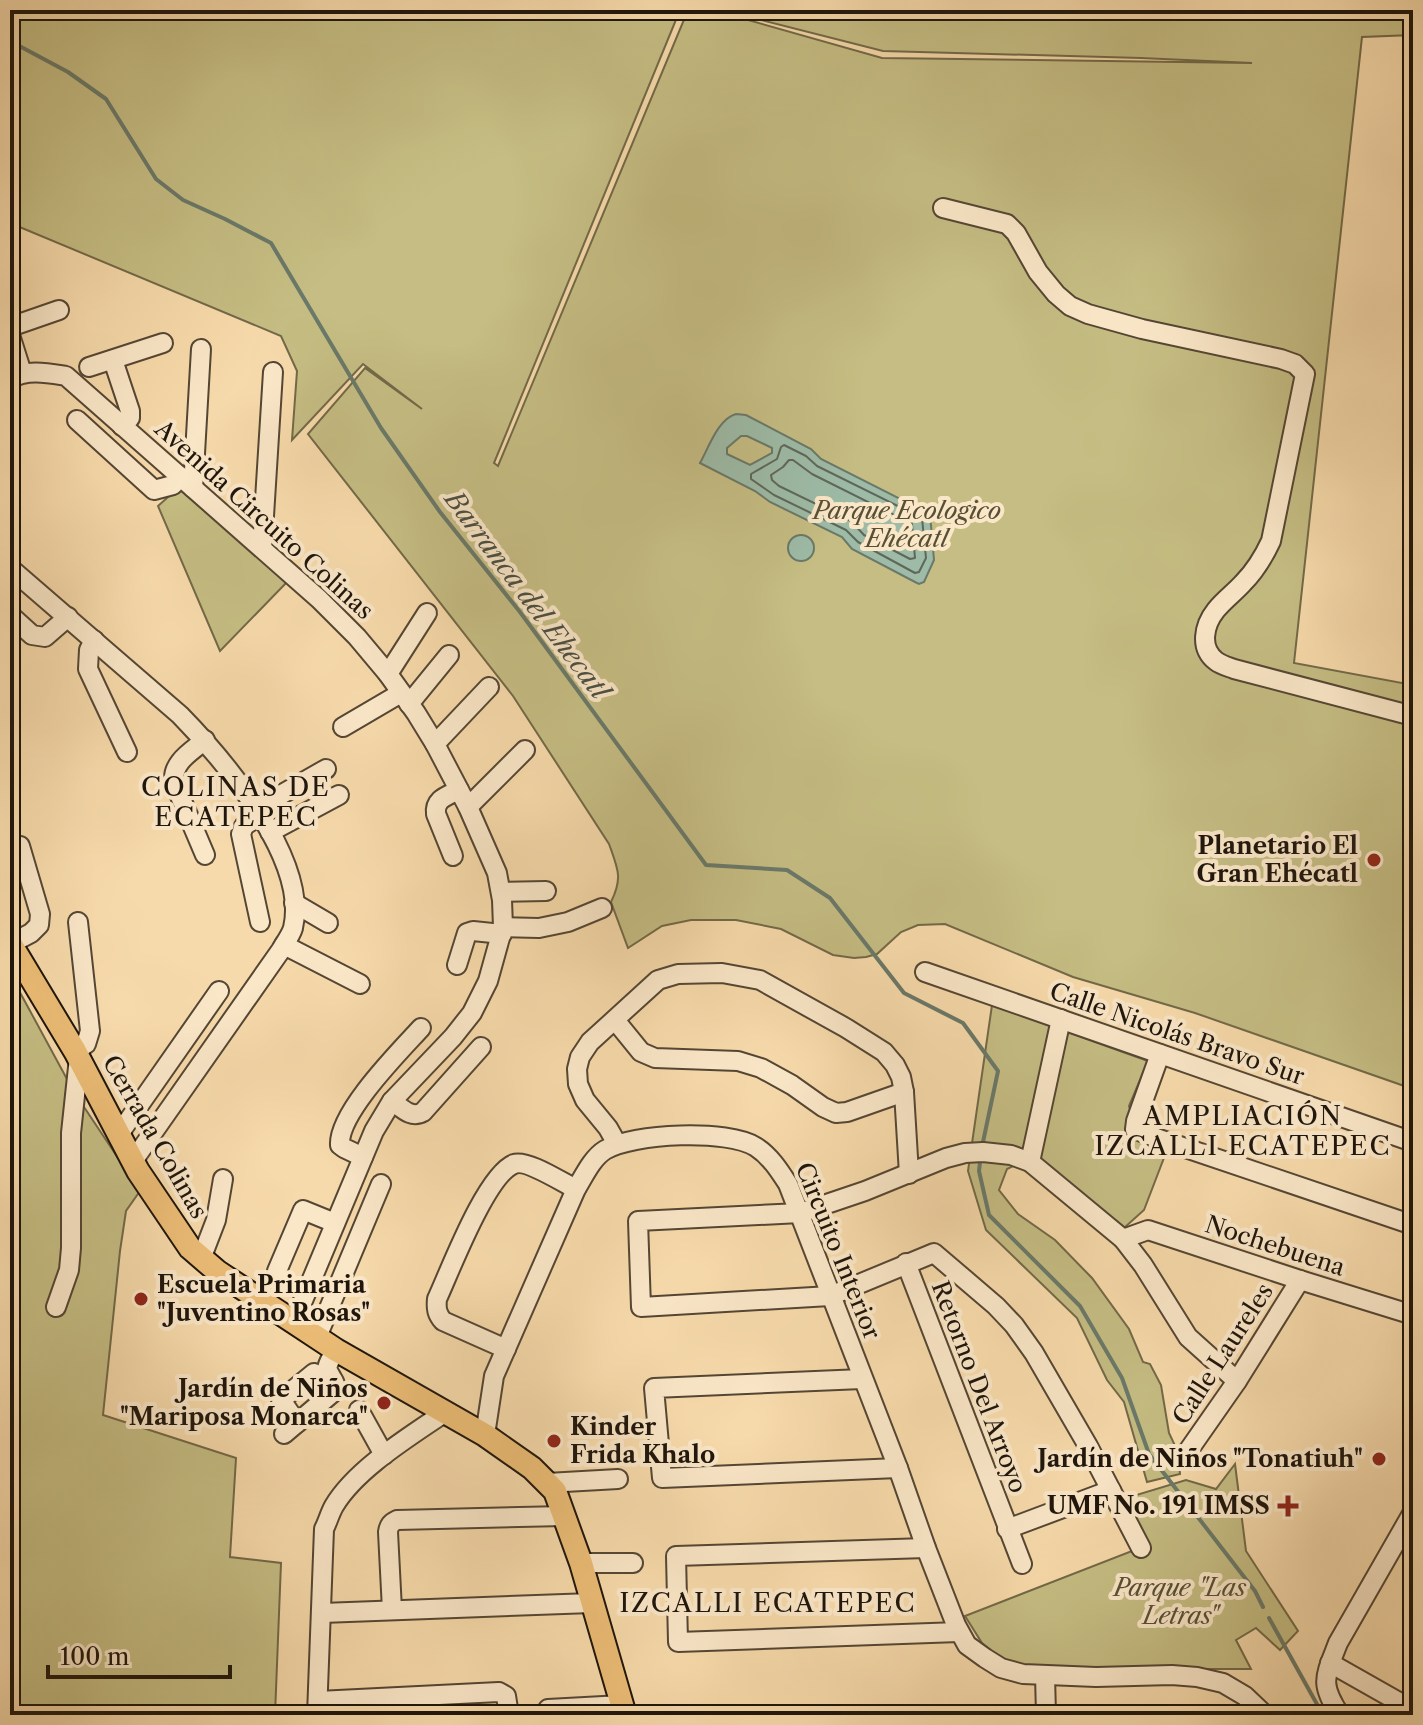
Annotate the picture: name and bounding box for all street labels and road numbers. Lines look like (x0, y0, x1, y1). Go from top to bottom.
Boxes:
street label: Avenida Circuito Colinas (149, 413, 379, 625)
street label: Calle Nicolás Bravo Sur (1046, 976, 1308, 1091)
street label: Cerrada Colinas (97, 1050, 214, 1224)
street label: Circuito Interior (790, 1158, 887, 1343)
street label: Nochebuena (1202, 1209, 1349, 1282)
street label: Retorno Del Arroyo (926, 1277, 1033, 1497)
street label: Calle Laureles (1166, 1278, 1279, 1430)

